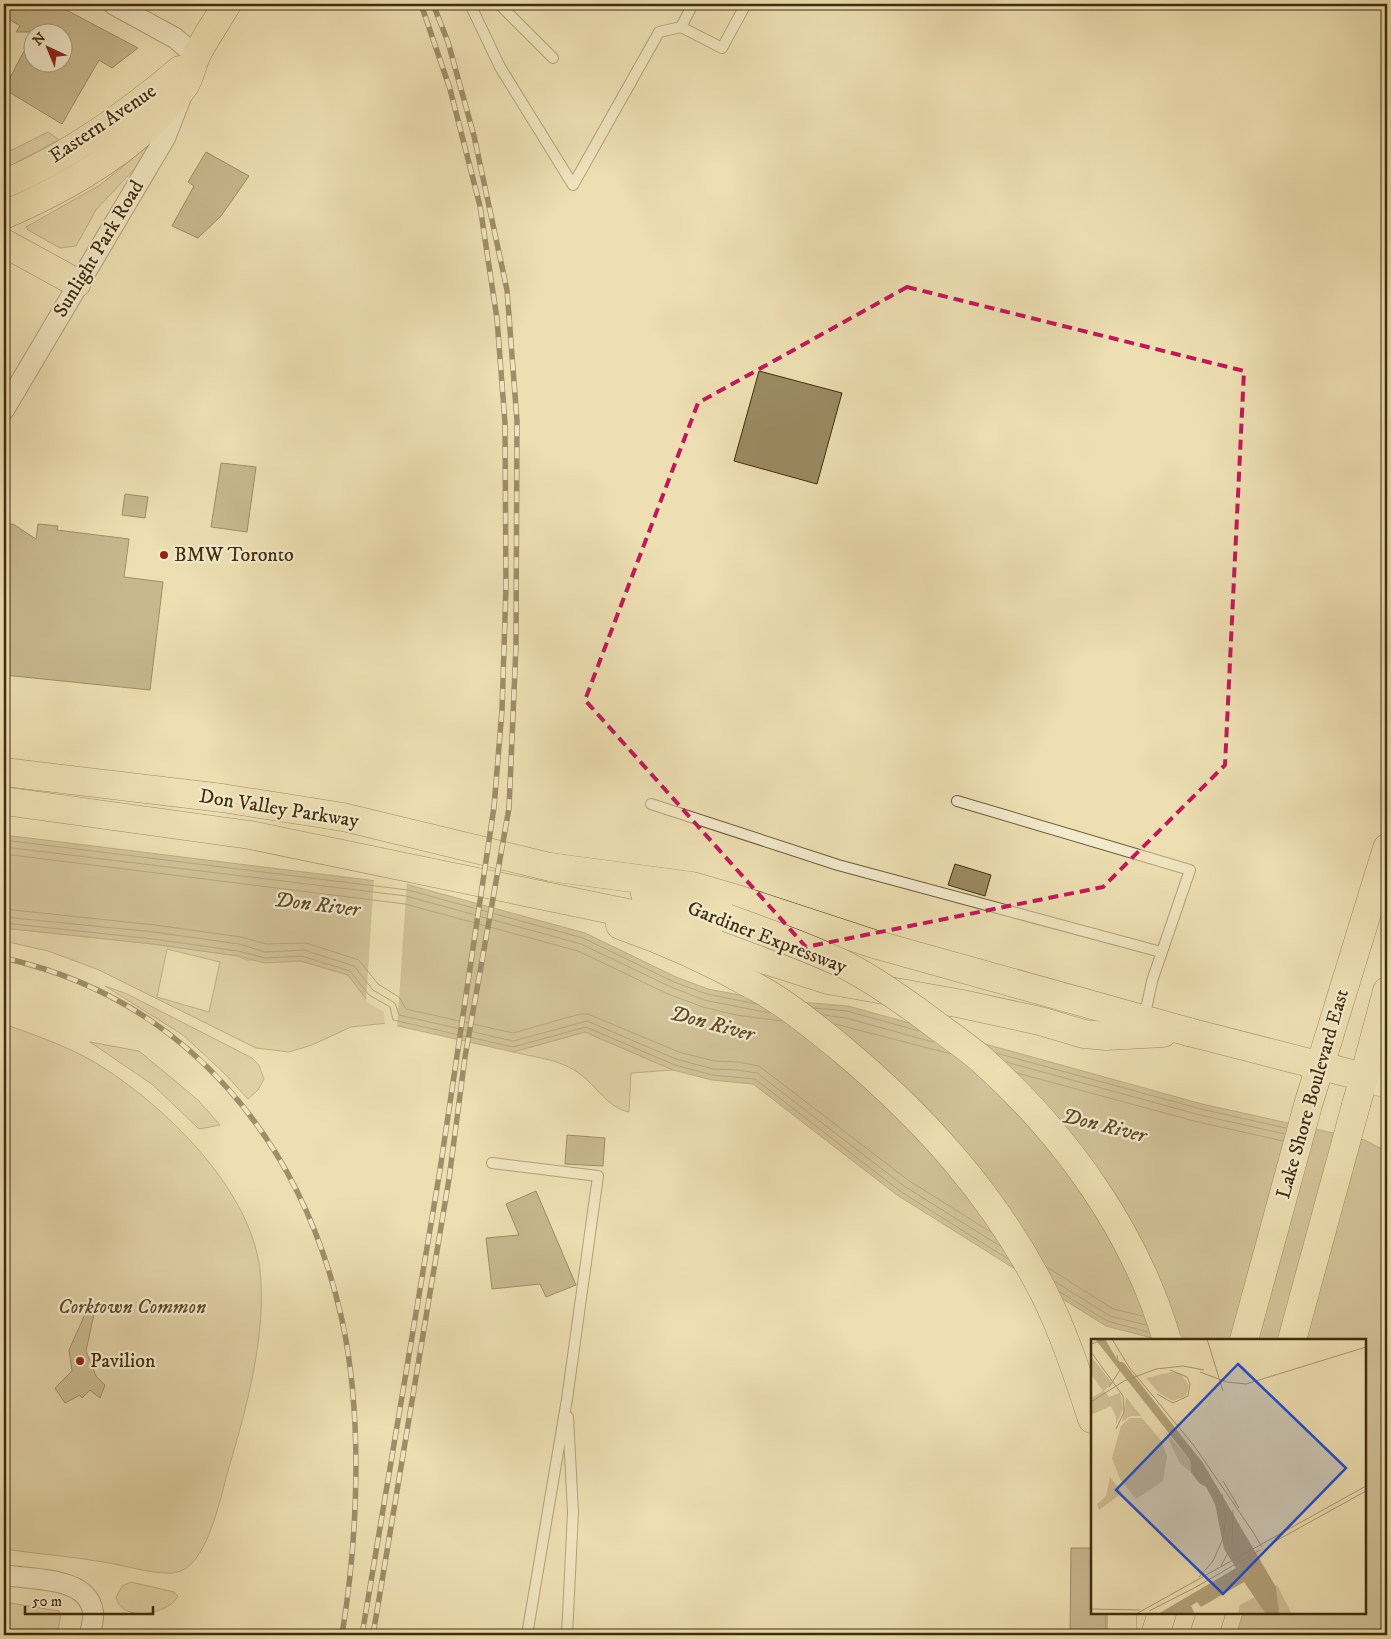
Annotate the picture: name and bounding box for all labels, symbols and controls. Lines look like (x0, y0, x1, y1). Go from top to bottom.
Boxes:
north arrow (22, 22, 72, 72)
text: N (29, 29, 50, 50)
street label: Eastern Avenue (45, 79, 161, 169)
street label: Sunlight Park Road (48, 176, 150, 322)
place label: BMW Toronto (174, 543, 294, 568)
marker: BMW Toronto (158, 549, 170, 561)
street label: Don Valley Parkway (197, 784, 361, 834)
water label: Don River (273, 887, 363, 923)
street label: Gardiner Expressway (684, 896, 851, 980)
street label: Lake Shore Boulevard East (1271, 986, 1355, 1202)
water label: Don River (667, 1000, 758, 1048)
water label: Don River (1059, 1103, 1150, 1149)
park label: Corktown Common (58, 1295, 206, 1320)
inset map (1091, 1339, 1366, 1614)
place label: Pavilion (90, 1349, 156, 1374)
marker: Pavilion (74, 1355, 86, 1367)
scale bar (25, 1584, 152, 1616)
text: 50 m (32, 1592, 62, 1611)

